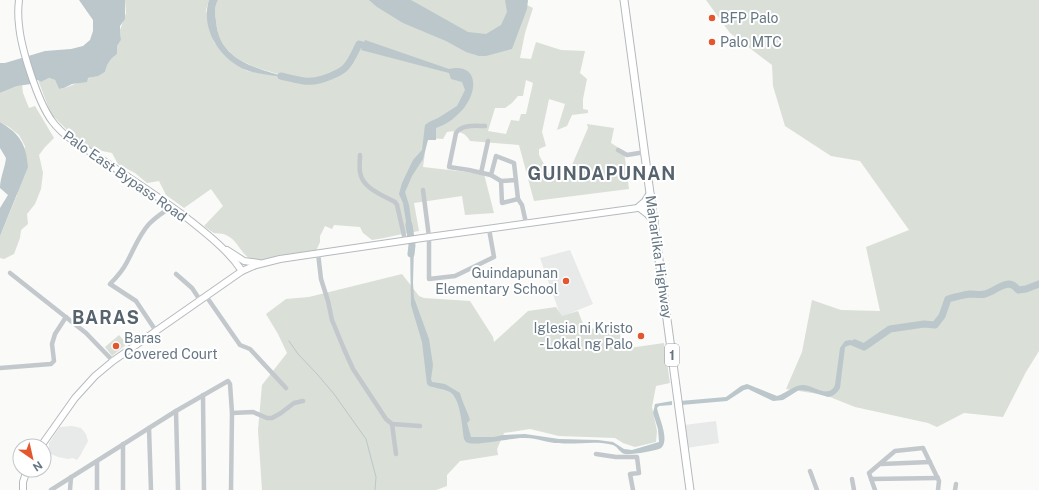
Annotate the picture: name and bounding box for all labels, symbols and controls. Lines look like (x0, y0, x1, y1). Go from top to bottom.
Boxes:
place label: BFP Palo (720, 10, 779, 26)
marker: BFP Palo (707, 13, 717, 23)
place label: Palo MTC (720, 34, 782, 50)
marker: Palo MTC (707, 37, 717, 47)
street label: Palo East Bypass Road (60, 127, 190, 225)
district label: GUINDAPUNAN (528, 163, 676, 184)
street label: Maharlika Highway (642, 194, 676, 320)
place label: Guindapunan Elementary School (435, 265, 558, 297)
marker: Guindapunan Elementary School (561, 276, 571, 286)
district label: BARAS (72, 307, 140, 328)
place label: Iglesia ni Kristo - Lokal ng Palo (533, 320, 633, 352)
place label: Baras Covered Court (124, 330, 218, 362)
marker: Iglesia ni Kristo - Lokal ng Palo (636, 331, 646, 341)
marker: Baras Covered Court (111, 341, 121, 351)
road number: 1 (665, 344, 679, 366)
north arrow (12, 438, 52, 478)
text: N (31, 459, 45, 474)

